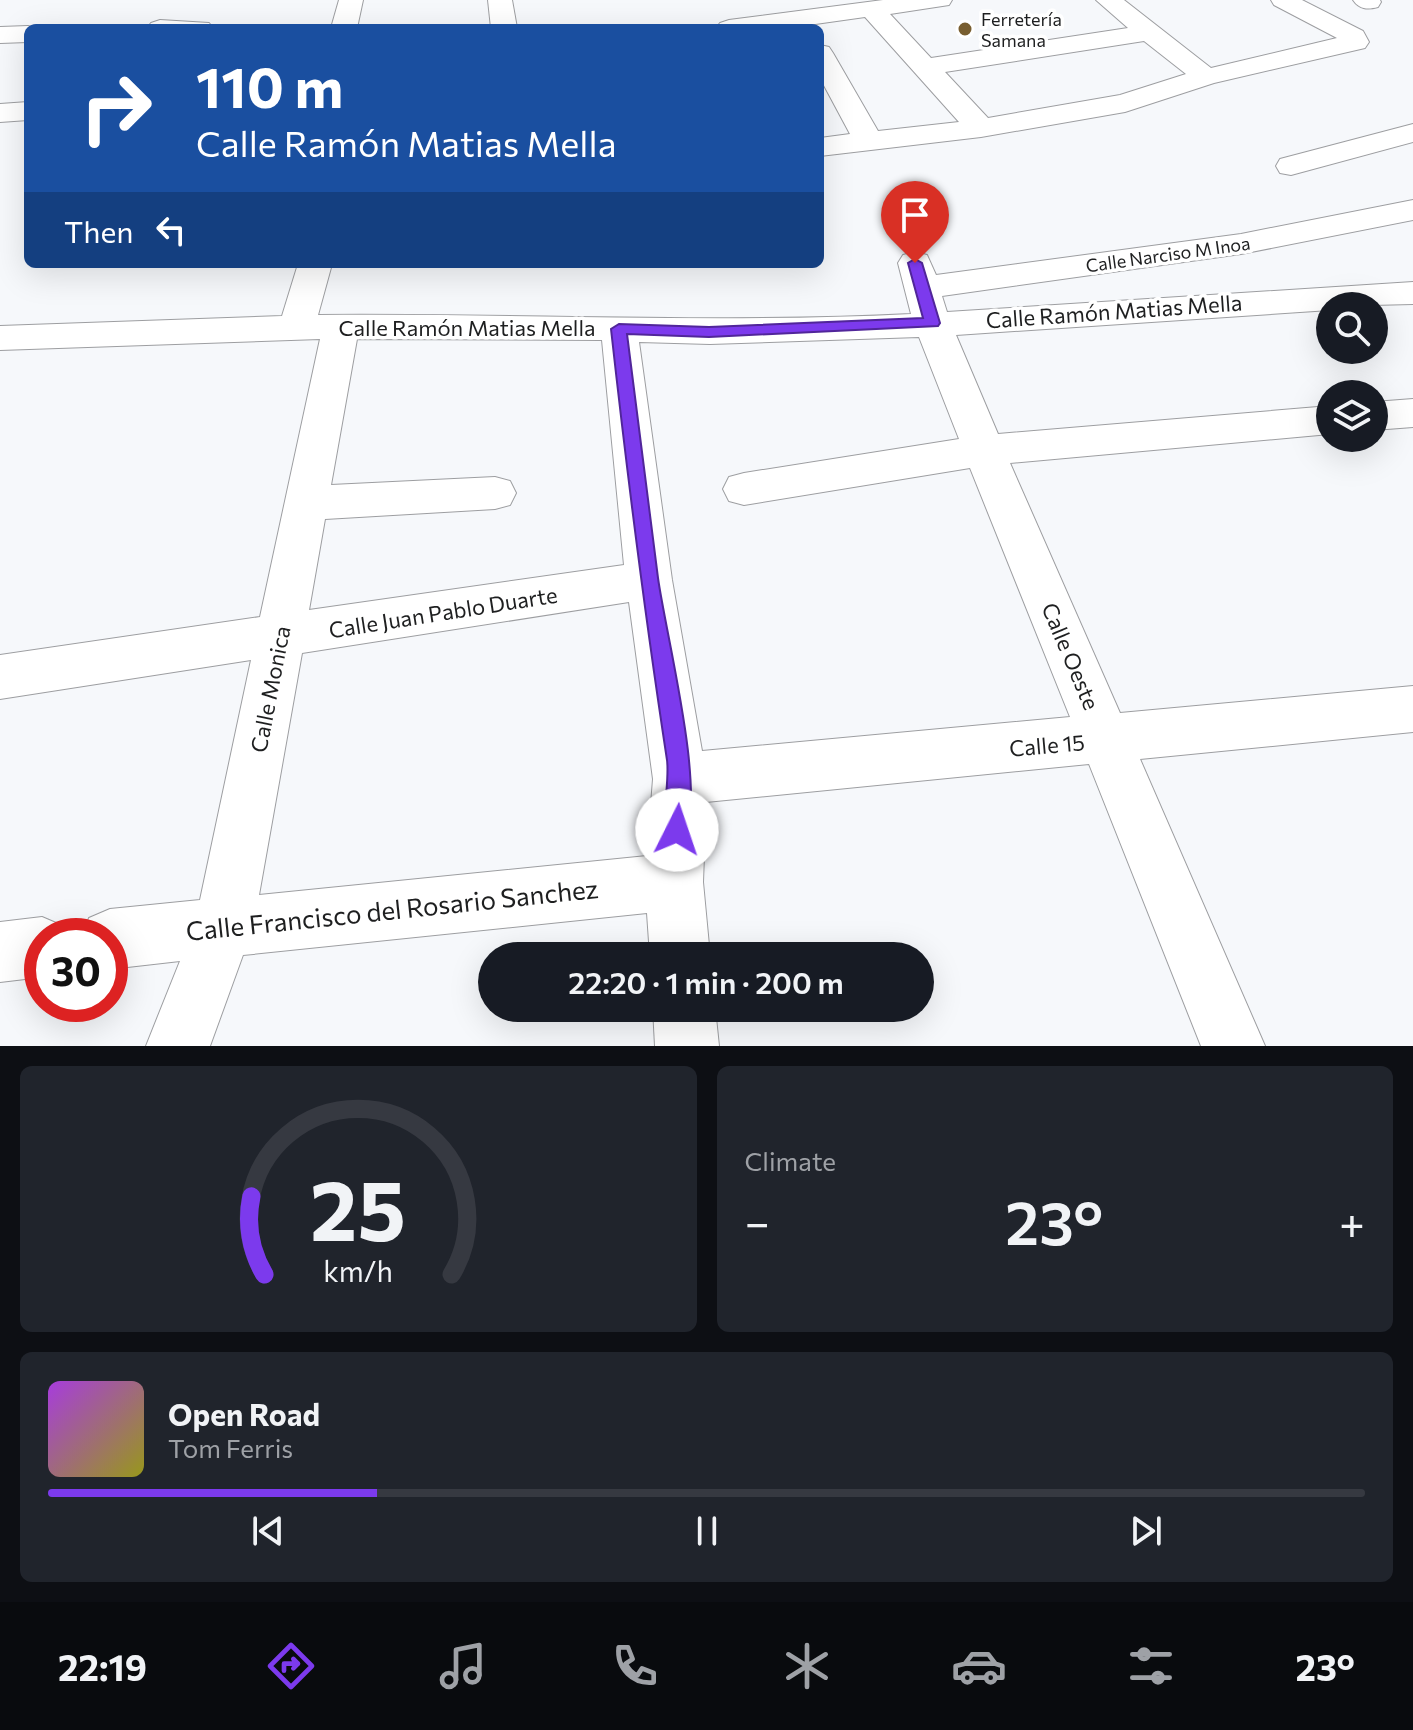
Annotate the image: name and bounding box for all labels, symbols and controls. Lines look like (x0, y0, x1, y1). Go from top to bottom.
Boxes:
place label: Ferretería Samana (981, 8, 1062, 51)
marker: Ferretería Samana (956, 20, 974, 38)
text: 110 m (196, 51, 343, 120)
icon: right (64, 56, 168, 160)
text: Calle Ramón Matias Mella (196, 120, 616, 164)
pin (881, 181, 949, 263)
icon: arrive (893, 193, 937, 237)
icon: left (149, 208, 193, 252)
text: Then (64, 212, 133, 249)
street label: Calle Narciso M Inoa (1084, 232, 1252, 276)
street label: Calle Ramón Matias Mella (985, 289, 1243, 333)
map controls (1316, 292, 1388, 452)
button: search (1316, 292, 1388, 364)
street label: Calle Ramón Matias Mella (339, 314, 595, 341)
button: layers (1316, 380, 1388, 452)
street label: Calle Juan Pablo Duarte (327, 581, 559, 643)
street label: Calle Oeste (1036, 598, 1106, 714)
street label: Calle Monica (245, 623, 295, 755)
street label: Calle 15 (1008, 728, 1086, 762)
position arrow (635, 788, 719, 872)
street label: Calle Francisco del Rosario Sanchez (184, 872, 600, 946)
speed limit sign: 30 (24, 918, 128, 1022)
text: 22:20 · 1 min · 200 m (568, 963, 844, 1000)
text: Climate (745, 1145, 836, 1176)
text: 25 (310, 1156, 406, 1258)
text: 23° (1005, 1184, 1103, 1257)
text: − (745, 1194, 770, 1248)
text: + (1339, 1194, 1365, 1248)
text: km/h (323, 1253, 393, 1288)
text: Open Road (168, 1395, 320, 1432)
text: Tom Ferris (168, 1432, 293, 1463)
icon: previous (246, 1509, 290, 1553)
icon: pause (685, 1509, 729, 1553)
icon: next (1124, 1509, 1168, 1553)
icon: directions (263, 1638, 319, 1694)
icon: music (435, 1638, 491, 1694)
icon: phone (607, 1638, 663, 1694)
icon: climate (779, 1638, 835, 1694)
icon: car (951, 1638, 1007, 1694)
icon: filters (1123, 1638, 1179, 1694)
text: 22:19 (58, 1644, 147, 1688)
text: 23° (1295, 1644, 1355, 1688)

